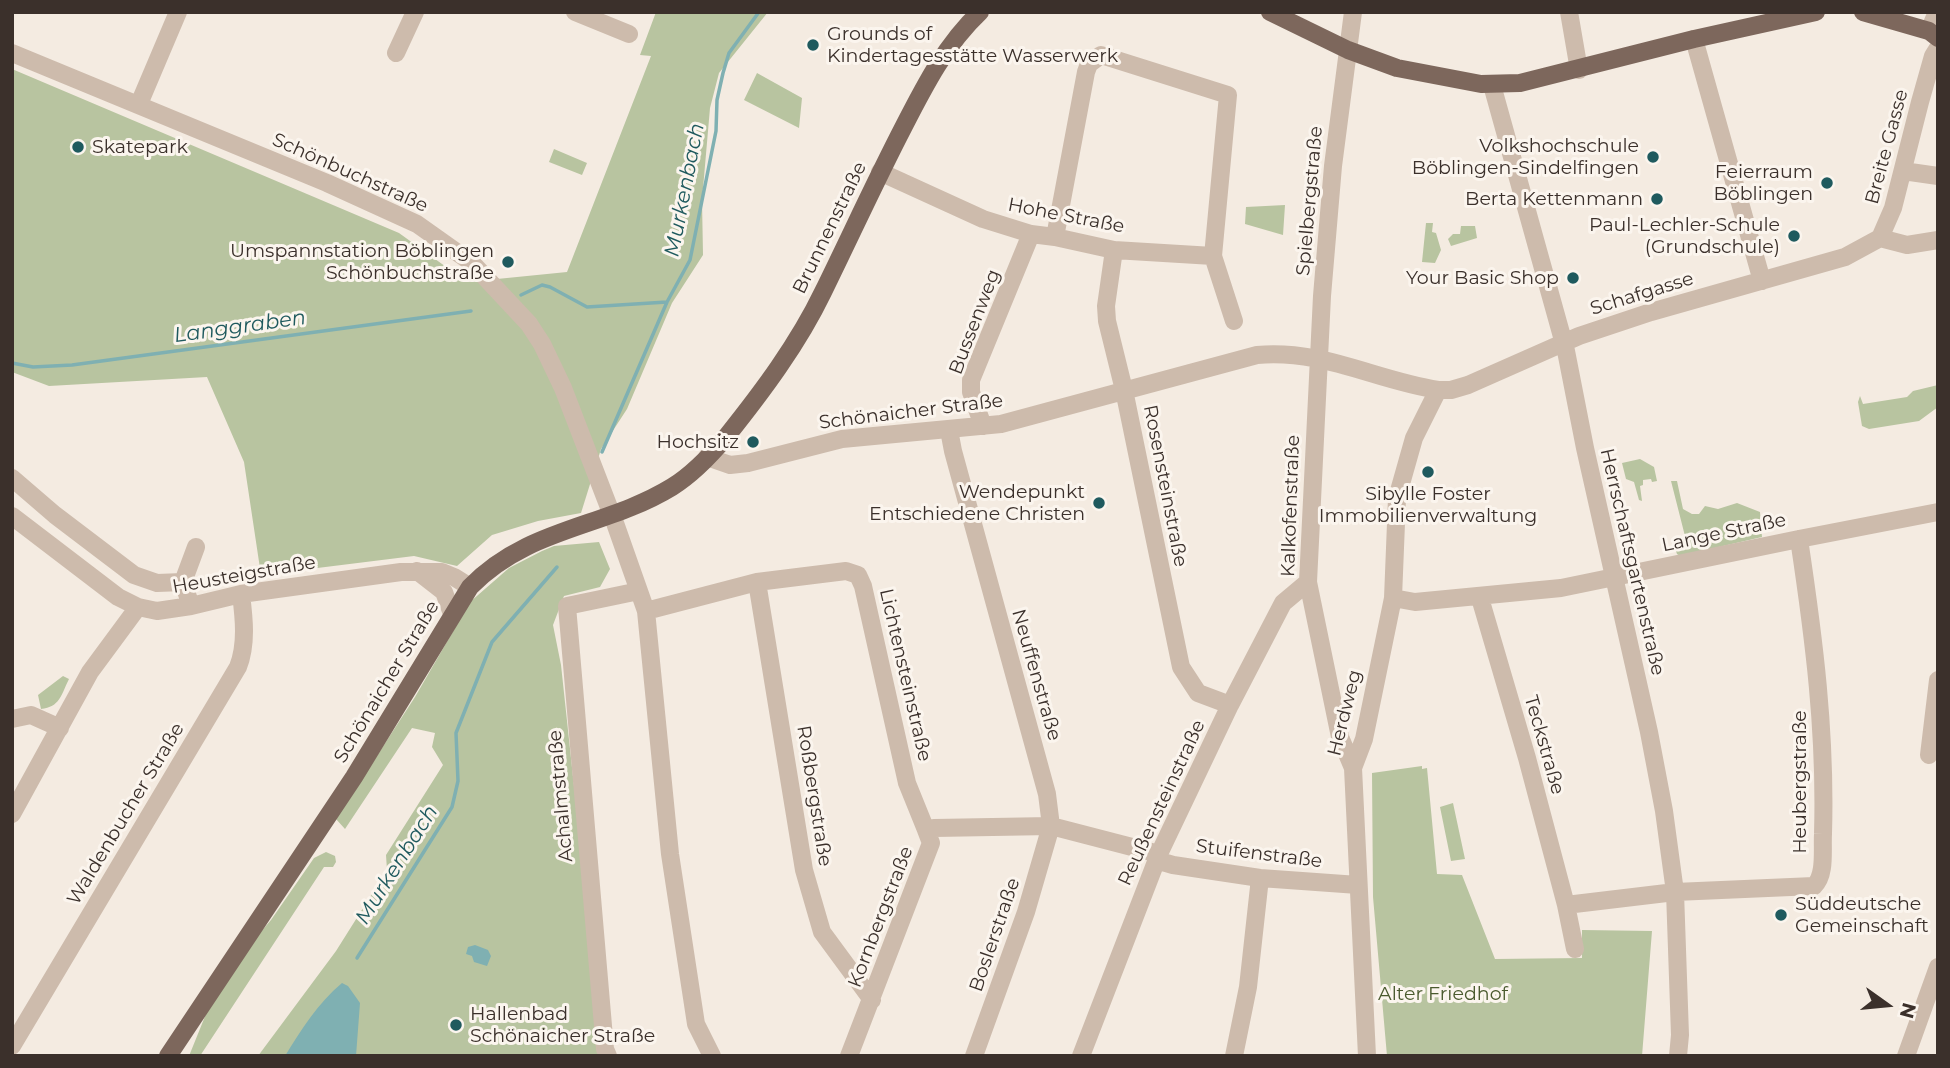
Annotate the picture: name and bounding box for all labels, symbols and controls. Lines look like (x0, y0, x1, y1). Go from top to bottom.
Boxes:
place label: Grounds of Kindertagesstätte Wasserwerk (827, 23, 1118, 67)
marker: Grounds of Kindertagesstätte Wasserwerk (805, 37, 821, 53)
street label: Breite Gasse (1861, 87, 1913, 207)
water label: Murkenbach (660, 121, 710, 259)
street label: Spielbergstraße (1292, 125, 1328, 277)
street label: Schönbuchstraße (269, 128, 431, 218)
place label: Volkshochschule Böblingen-Sindelfingen (1412, 135, 1639, 179)
place label: Skatepark (92, 136, 188, 158)
marker: Skatepark (70, 139, 86, 155)
marker: Volkshochschule Böblingen-Sindelfingen (1645, 149, 1661, 165)
street label: Brunnenstraße (788, 158, 872, 298)
place label: Feierraum Böblingen (1713, 161, 1813, 205)
marker: Feierraum Böblingen (1819, 175, 1835, 191)
place label: Berta Kettenmann (1465, 188, 1643, 210)
marker: Berta Kettenmann (1649, 191, 1665, 207)
street label: Hohe Straße (1006, 194, 1126, 238)
place label: Paul-Lechler-Schule (Grundschule) (1589, 214, 1780, 258)
marker: Paul-Lechler-Schule (Grundschule) (1786, 228, 1802, 244)
place label: Umspannstation Böblingen Schönbuchstraße (230, 240, 494, 284)
marker: Umspannstation Böblingen Schönbuchstraße (500, 254, 516, 270)
street label: Bussenweg (945, 266, 1005, 378)
place label: Your Basic Shop (1406, 267, 1559, 289)
street label: Schafgasse (1588, 267, 1696, 321)
marker: Your Basic Shop (1565, 270, 1581, 286)
water label: Langgraben (172, 305, 308, 349)
street label: Schönaicher Straße (818, 389, 1004, 435)
street label: Rosensteinstraße (1138, 403, 1192, 569)
place label: Hochsitz (657, 431, 739, 453)
marker: Hochsitz (745, 434, 761, 450)
street label: Kalkofenstraße (1277, 435, 1305, 577)
street label: Herrschaftsgartenstraße (1595, 446, 1669, 678)
marker: Sibylle Foster Immobilienverwaltung (1420, 464, 1436, 480)
place label: Wendepunkt Entschiedene Christen (869, 481, 1085, 525)
place label: Sibylle Foster Immobilienverwaltung (1319, 483, 1537, 527)
marker: Wendepunkt Entschiedene Christen (1091, 495, 1107, 511)
street label: Lange Straße (1660, 509, 1788, 557)
street label: Heusteigstraße (171, 551, 317, 599)
street label: Lichtensteinstraße (874, 586, 936, 764)
street label: Schönaicher Straße (330, 597, 444, 767)
street label: Neuffenstraße (1006, 607, 1066, 743)
street label: Herdweg (1323, 668, 1367, 758)
street label: Teckstraße (1519, 693, 1569, 797)
street label: Heubergstraße (1789, 710, 1811, 854)
street label: Reußensteinstraße (1114, 716, 1210, 890)
street label: Waldenbucher Straße (63, 719, 189, 909)
street label: Roßbergstraße (792, 724, 836, 868)
street label: Achalmstraße (544, 729, 578, 863)
water label: Murkenbach (350, 801, 444, 929)
street label: Stuifenstraße (1195, 835, 1323, 873)
street label: Kornbergstraße (844, 843, 918, 991)
street label: Boslerstraße (965, 875, 1025, 995)
place label: Süddeutsche Gemeinschaft (1795, 893, 1929, 937)
marker: Süddeutsche Gemeinschaft (1773, 907, 1789, 923)
north arrow (1852, 970, 1922, 1040)
park label: Alter Friedhof (1378, 983, 1508, 1005)
text: N (1895, 1000, 1921, 1021)
place label: Hallenbad Schönaicher Straße (470, 1003, 655, 1047)
marker: Hallenbad Schönaicher Straße (448, 1017, 464, 1033)

